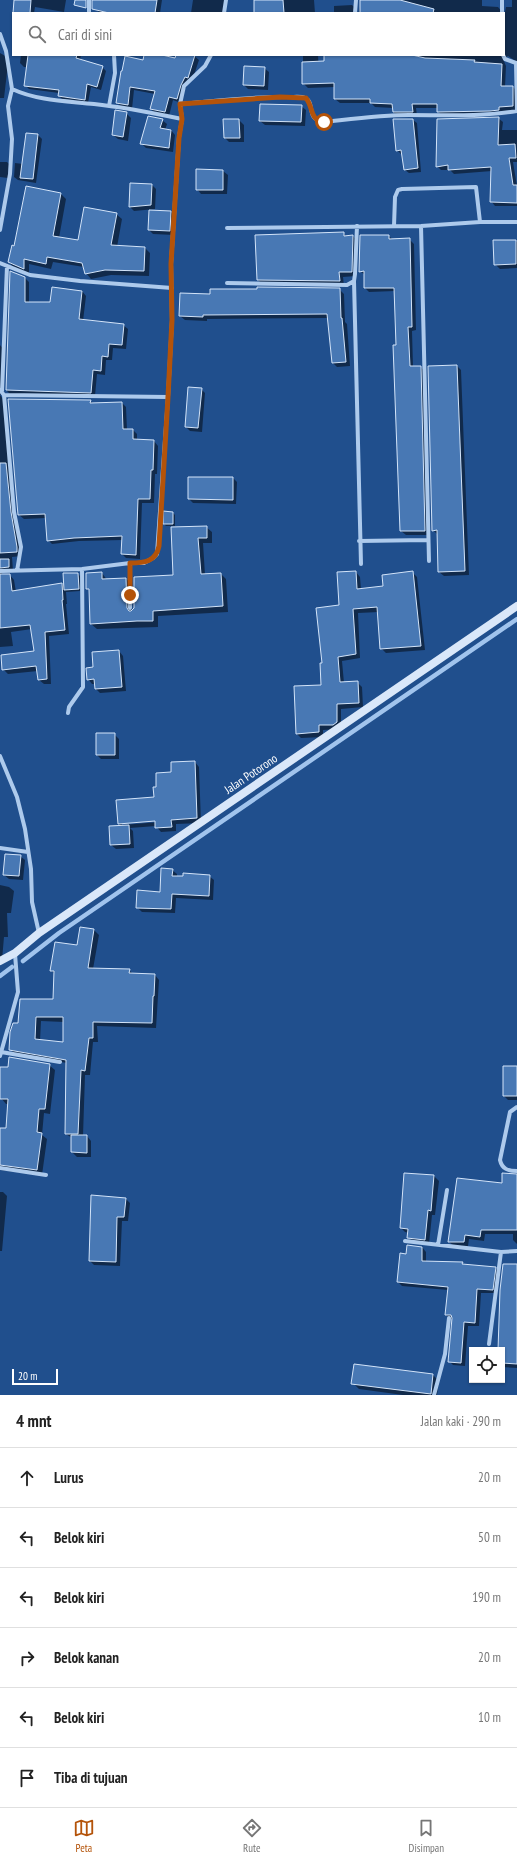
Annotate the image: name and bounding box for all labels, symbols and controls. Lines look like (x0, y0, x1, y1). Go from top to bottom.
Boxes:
search box (12, 12, 505, 56)
icon: search (26, 23, 48, 45)
text: Cari di sini (58, 25, 112, 44)
route start (315, 113, 333, 131)
route end (121, 586, 139, 604)
street label: Jalan Potorono (221, 750, 280, 797)
map controls (469, 1347, 505, 1383)
button: locate (469, 1347, 505, 1383)
scale bar (12, 1367, 58, 1386)
text: 20 m (18, 1369, 37, 1383)
text: 4 mnt (16, 1410, 51, 1432)
text: Jalan kaki · 290 m (421, 1413, 501, 1430)
icon: ahead (16, 1467, 38, 1489)
text: Lurus (54, 1468, 83, 1487)
text: 20 m (478, 1469, 501, 1486)
icon: left (16, 1527, 38, 1549)
text: Belok kiri (54, 1528, 104, 1547)
text: 50 m (478, 1529, 501, 1546)
icon: left (16, 1587, 38, 1609)
text: Belok kiri (54, 1588, 104, 1607)
text: 190 m (472, 1589, 501, 1606)
icon: right (16, 1647, 38, 1669)
text: Belok kanan (54, 1648, 119, 1667)
text: 20 m (478, 1649, 501, 1666)
icon: left (16, 1707, 38, 1729)
text: Belok kiri (54, 1708, 104, 1727)
text: 10 m (478, 1709, 501, 1726)
icon: arrive (16, 1767, 38, 1789)
text: Tiba di tujuan (54, 1768, 128, 1787)
tab: Peta (73, 1817, 95, 1855)
tab: Rute (241, 1817, 263, 1855)
tab: Disimpan (409, 1817, 444, 1855)

